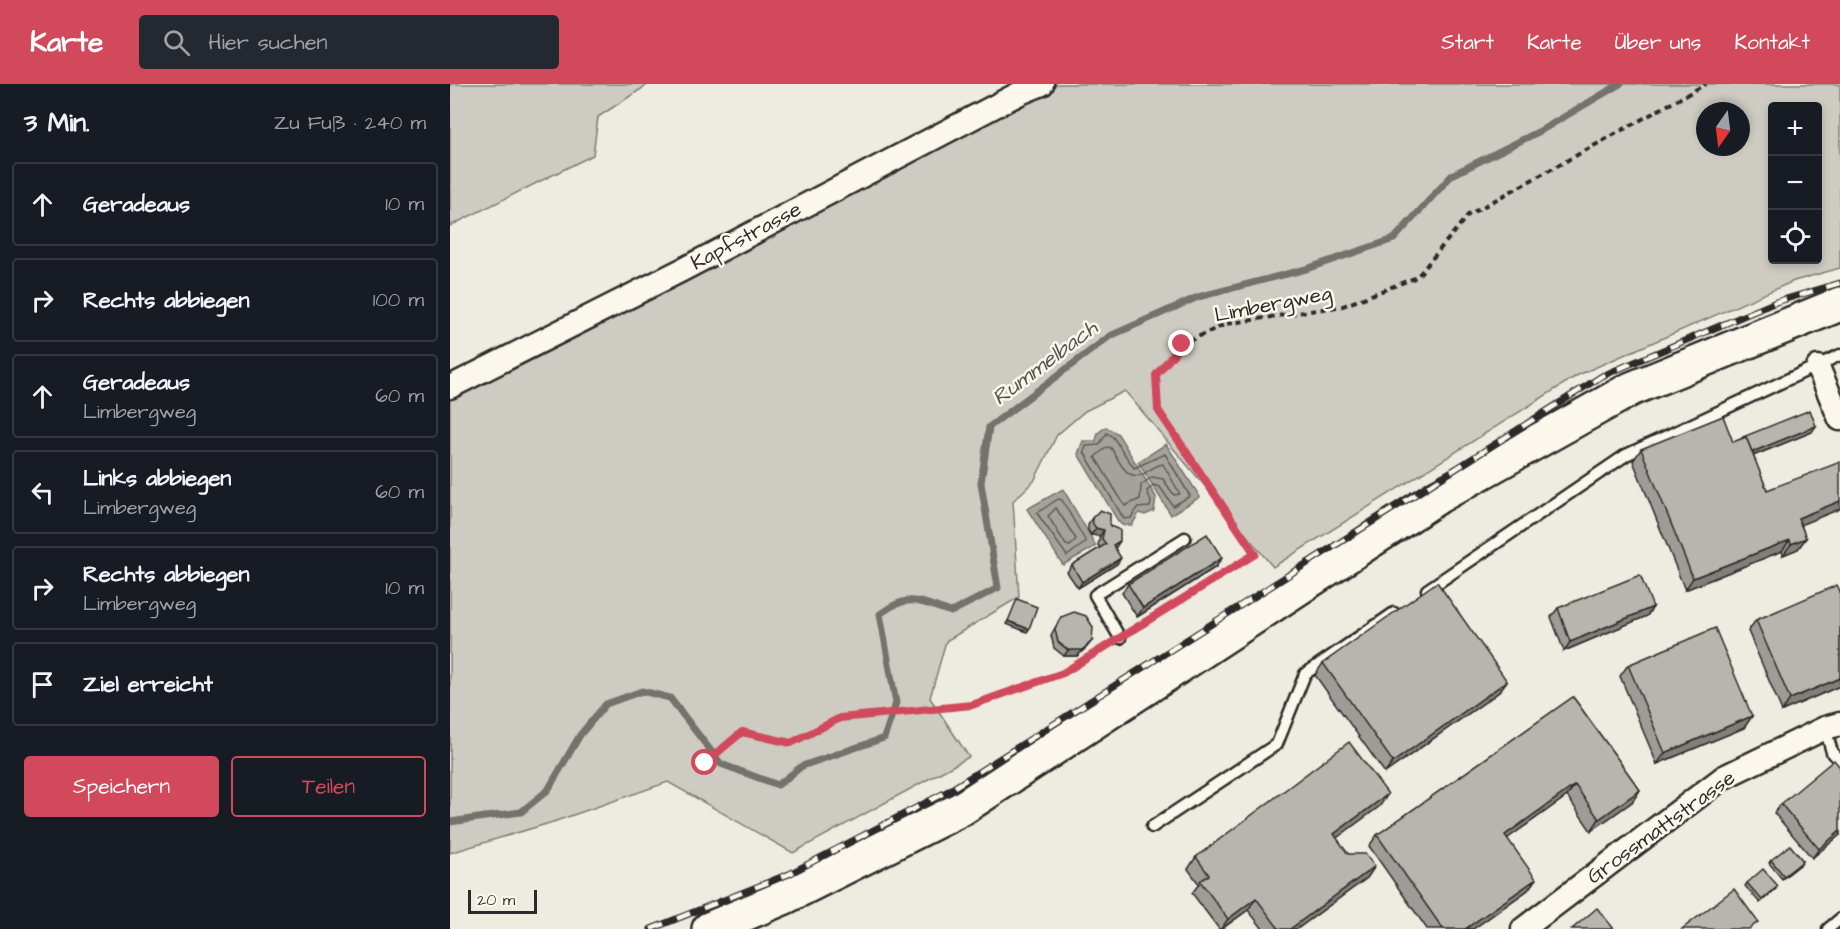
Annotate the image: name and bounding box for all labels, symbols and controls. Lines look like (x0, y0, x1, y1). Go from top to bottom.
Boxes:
search box (139, 15, 559, 69)
text: Karte (30, 23, 103, 62)
icon: search (160, 26, 193, 59)
text: Hier suchen (208, 27, 328, 58)
text: Start (1441, 28, 1494, 57)
text: Karte (1527, 28, 1582, 57)
text: Über uns (1615, 28, 1701, 57)
text: Kontakt (1734, 28, 1810, 57)
north arrow (1696, 102, 1750, 156)
map controls (1768, 102, 1822, 264)
button: + (1768, 102, 1822, 156)
text: 3 Min. (24, 105, 90, 141)
text: Zu Fuß · 240 m (274, 109, 426, 137)
button: − (1768, 156, 1822, 210)
icon: ahead (26, 188, 59, 221)
text: Geradeaus (83, 189, 190, 220)
text: 10 m (385, 190, 424, 218)
street label: Kapfstrasse (686, 195, 807, 278)
button: locate (1768, 210, 1822, 264)
street label: Limbergweg (1212, 278, 1335, 332)
icon: right (26, 284, 59, 317)
text: Rechts abbiegen (83, 285, 250, 316)
text: 100 m (373, 286, 424, 314)
water label: Rummelbach (986, 312, 1105, 413)
route end (1168, 330, 1194, 356)
text: Geradeaus (83, 367, 190, 398)
icon: ahead (26, 380, 59, 413)
text: 60 m (375, 382, 424, 410)
text: Limbergweg (83, 398, 196, 426)
text: Links abbiegen (83, 463, 231, 494)
icon: left (26, 476, 59, 509)
text: 60 m (375, 478, 424, 506)
text: Limbergweg (83, 494, 196, 522)
text: Rechts abbiegen (83, 559, 250, 590)
icon: right (26, 572, 59, 605)
text: 10 m (385, 574, 424, 602)
text: Limbergweg (83, 590, 196, 618)
icon: arrive (26, 668, 59, 701)
text: Ziel erreicht (83, 669, 213, 700)
route start (691, 749, 717, 775)
button: Speichern (24, 756, 219, 817)
button: Teilen (231, 756, 426, 817)
street label: Grossmattstrasse (1581, 763, 1741, 891)
scale bar (468, 887, 537, 914)
text: 20 m (477, 889, 515, 911)

